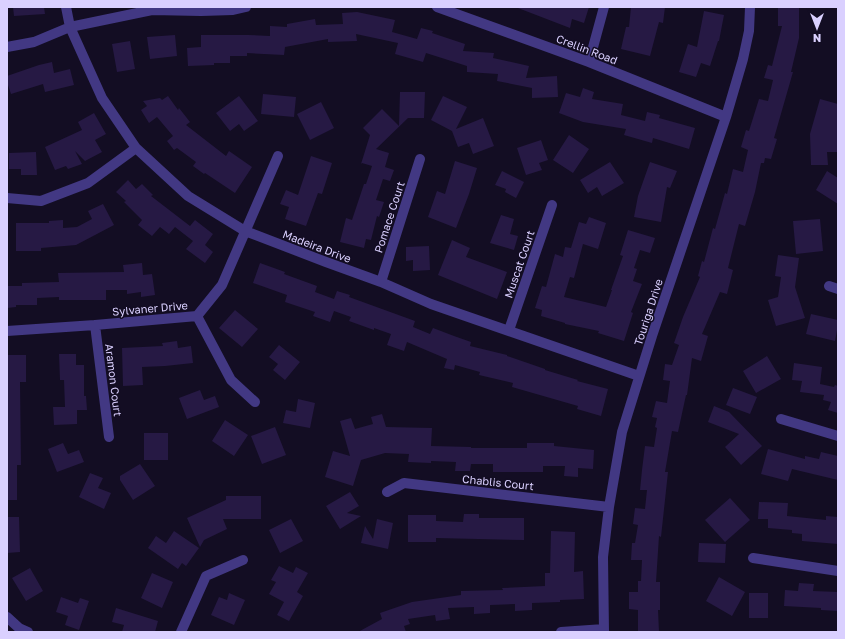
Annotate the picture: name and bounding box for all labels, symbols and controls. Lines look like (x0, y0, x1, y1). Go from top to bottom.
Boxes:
north arrow (797, 8, 837, 48)
street label: Crellin Road (555, 31, 619, 67)
text: N (813, 32, 821, 45)
street label: Pomace Court (371, 180, 407, 254)
street label: Madeira Drive (281, 227, 353, 265)
street label: Muscat Court (501, 228, 537, 300)
street label: Touriga Drive (631, 277, 665, 347)
street label: Sylvaner Drive (112, 298, 188, 318)
street label: Aramon Court (103, 343, 125, 417)
street label: Chablis Court (462, 472, 534, 492)

